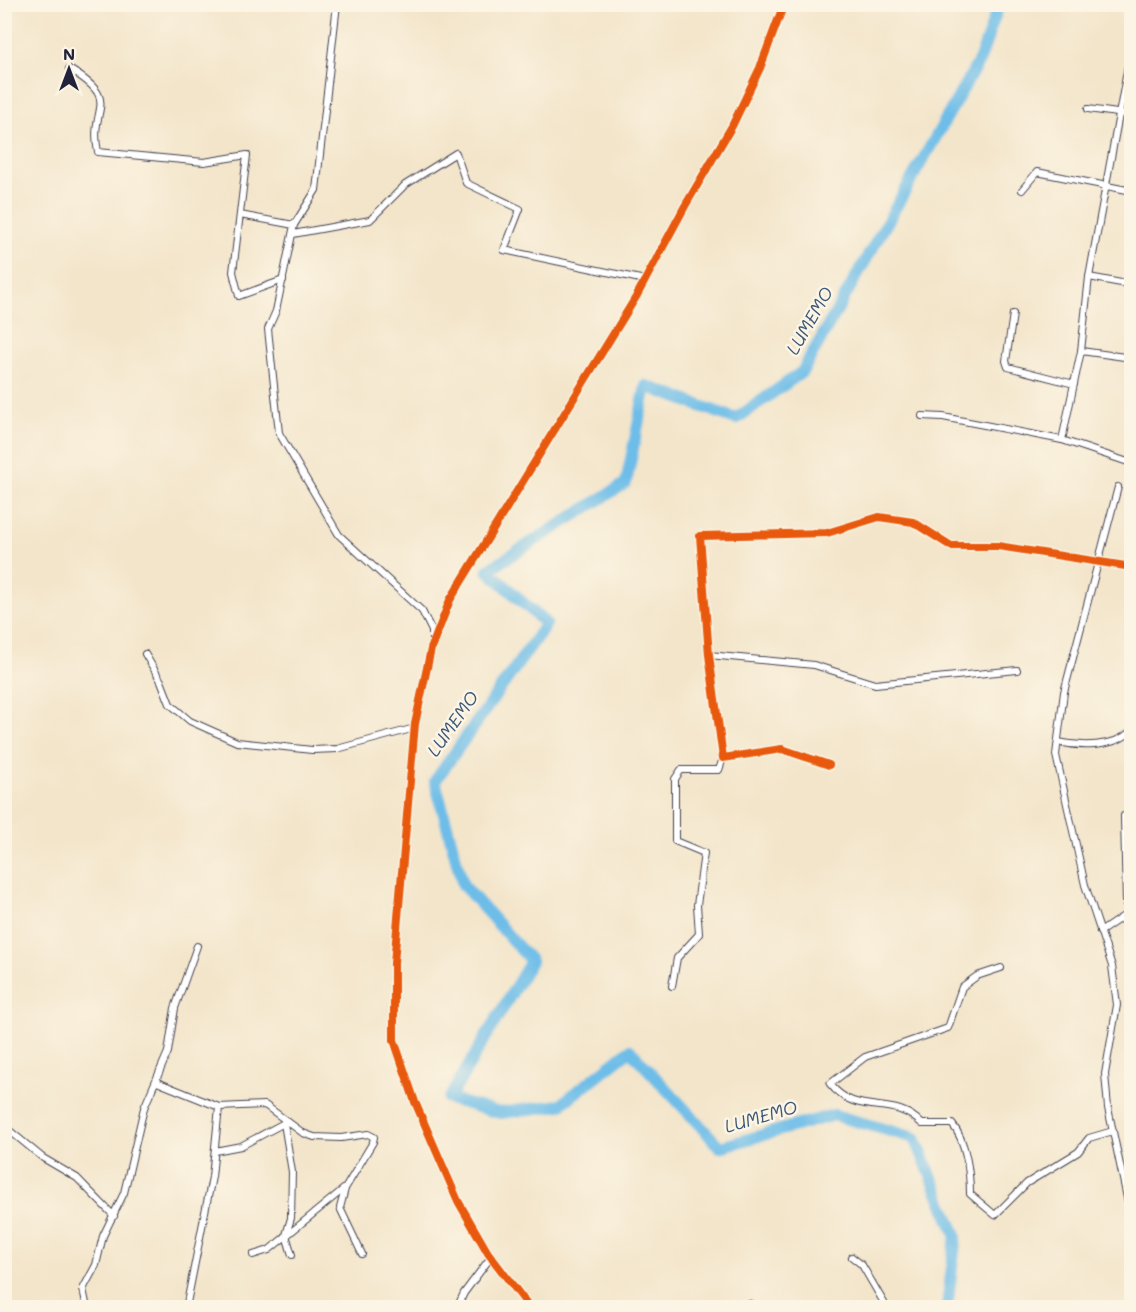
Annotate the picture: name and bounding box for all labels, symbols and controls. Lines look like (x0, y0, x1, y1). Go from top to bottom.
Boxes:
north arrow (39, 39, 99, 99)
text: N (63, 43, 75, 64)
water label: LUMEMO (780, 282, 838, 359)
water label: LUMEMO (421, 686, 483, 761)
water label: LUMEMO (721, 1094, 800, 1138)

